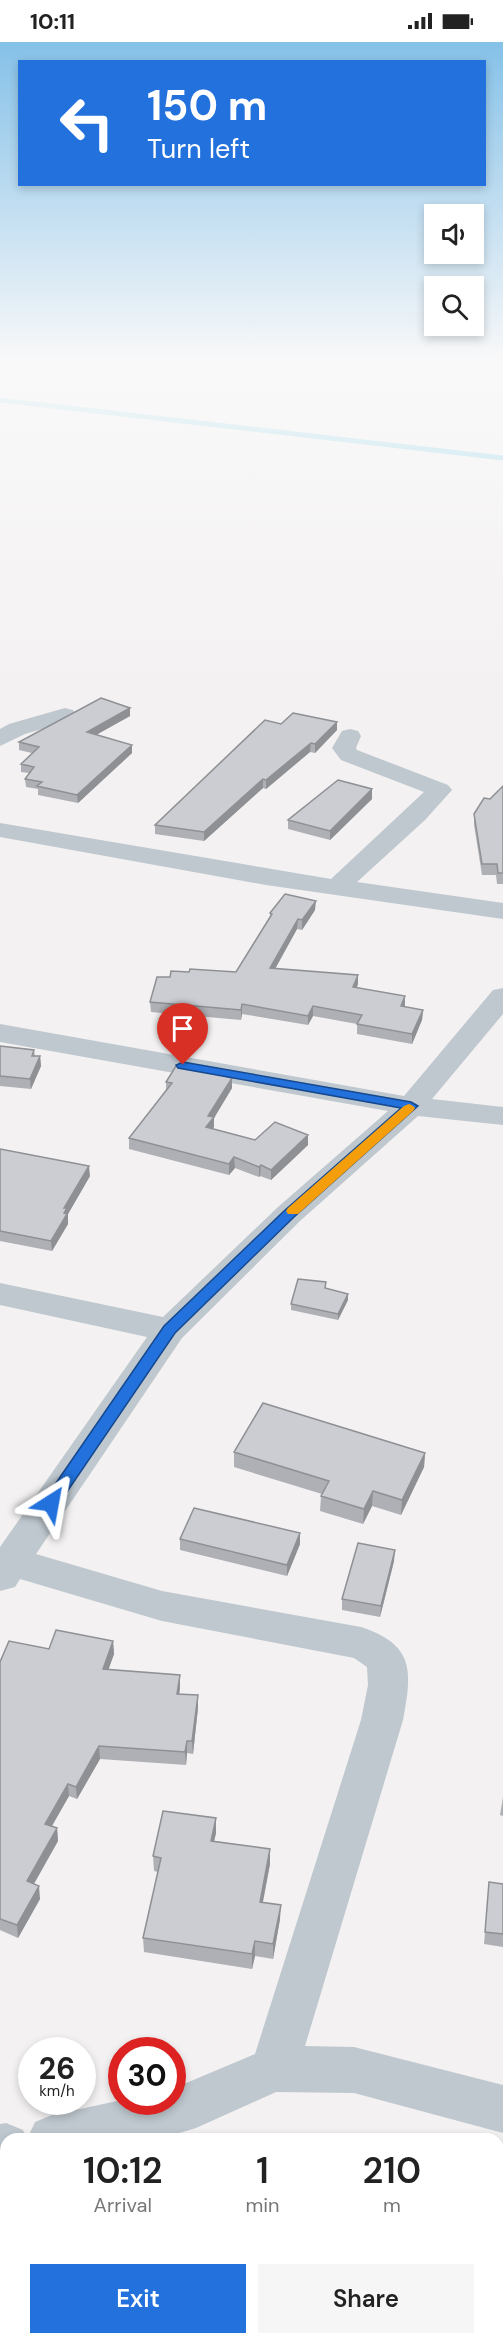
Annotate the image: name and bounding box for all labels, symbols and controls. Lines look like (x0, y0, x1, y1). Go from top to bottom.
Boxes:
text: 10:11 (30, 7, 75, 36)
text: 150 m (147, 78, 267, 133)
icon: left (48, 84, 126, 162)
text: Turn left (147, 131, 250, 166)
map controls (424, 204, 484, 336)
button: sound (424, 204, 484, 264)
button: search (424, 276, 484, 336)
pin (157, 1003, 208, 1065)
icon: arrive (166, 1012, 199, 1045)
position arrow (19, 1471, 83, 1535)
speed limit sign: 30 (108, 2037, 186, 2115)
text: 26 (39, 2049, 75, 2088)
text: km/h (39, 2081, 75, 2101)
text: 10:12 (83, 2147, 163, 2194)
text: 1 (256, 2147, 269, 2194)
text: 210 (363, 2147, 421, 2194)
text: Arrival (94, 2192, 152, 2218)
text: min (246, 2192, 280, 2218)
text: m (383, 2192, 401, 2218)
button: Exit (30, 2264, 246, 2333)
button: Share (258, 2264, 474, 2333)

